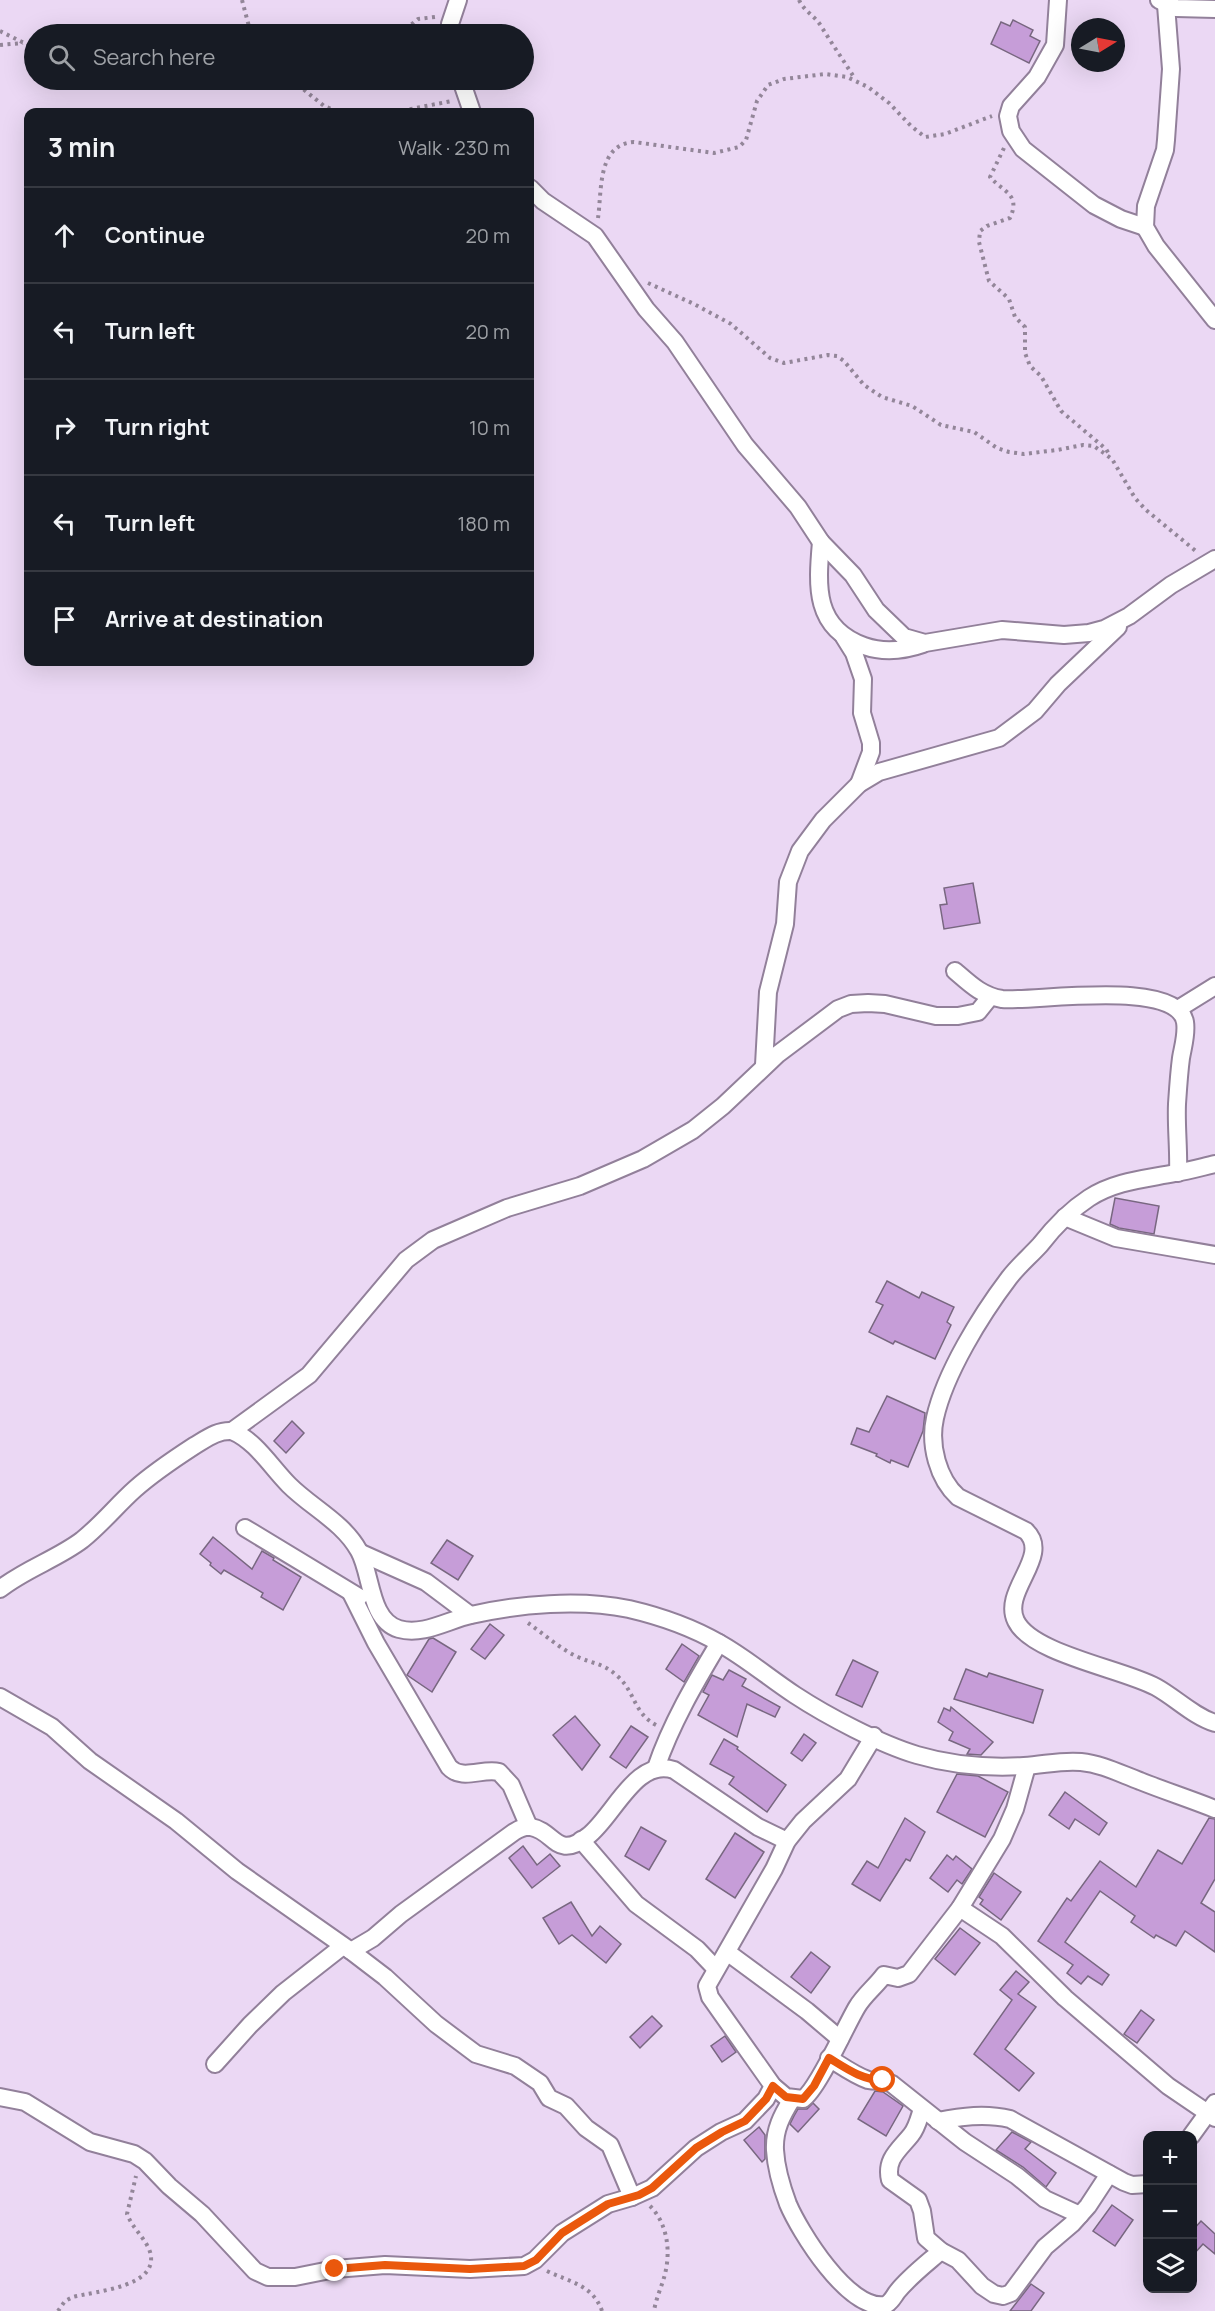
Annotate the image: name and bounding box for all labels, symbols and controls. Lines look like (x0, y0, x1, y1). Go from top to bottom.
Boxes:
north arrow (1071, 18, 1125, 72)
search box (24, 24, 534, 90)
icon: search (45, 41, 78, 74)
text: Search here (93, 42, 215, 72)
text: 3 min (48, 129, 115, 165)
text: Walk · 230 m (398, 134, 510, 161)
icon: ahead (48, 219, 81, 252)
text: Continue (105, 220, 205, 250)
text: 20 m (465, 222, 510, 249)
icon: left (48, 315, 81, 348)
text: Turn left (105, 316, 195, 346)
text: 20 m (465, 318, 510, 345)
icon: right (48, 411, 81, 444)
text: Turn right (105, 412, 210, 442)
text: 10 m (469, 414, 510, 441)
icon: left (48, 507, 81, 540)
text: Turn left (105, 508, 195, 538)
text: 180 m (457, 510, 510, 537)
icon: arrive (48, 603, 81, 636)
text: Arrive at destination (105, 604, 323, 634)
route start (869, 2066, 895, 2092)
map controls (1143, 2131, 1197, 2293)
button: + (1143, 2131, 1197, 2185)
button: − (1143, 2185, 1197, 2239)
button: layers (1143, 2239, 1197, 2293)
route end (321, 2255, 347, 2281)

